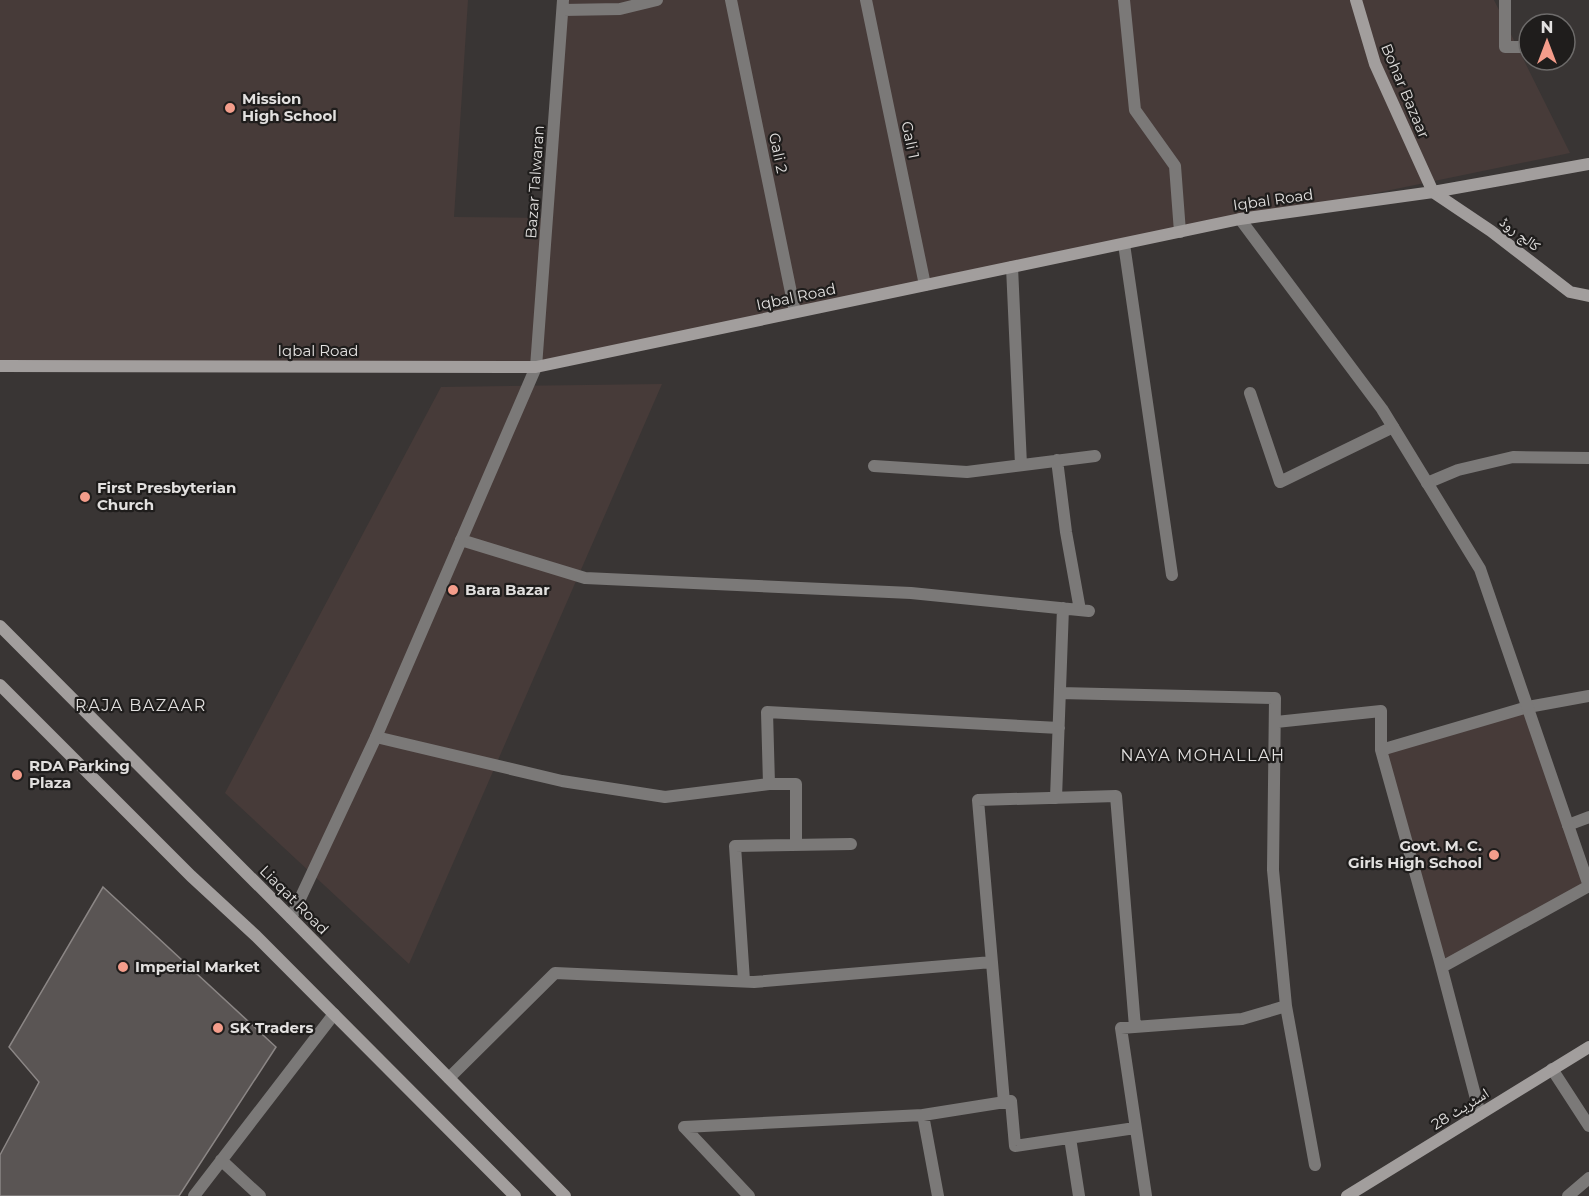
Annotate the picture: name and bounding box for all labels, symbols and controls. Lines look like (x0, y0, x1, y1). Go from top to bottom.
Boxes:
north arrow (1517, 12, 1577, 72)
text: N (1541, 18, 1553, 37)
street label: Bohar Bazaar (1377, 41, 1434, 141)
place label: Mission High School (242, 89, 337, 125)
marker: Mission High School (223, 101, 237, 115)
street label: Gali 1 (897, 119, 924, 160)
street label: Bazar Talwaran (521, 125, 548, 239)
street label: Gali 2 (765, 131, 792, 175)
street label: Iqbal Road (1232, 184, 1314, 215)
street label: کالج روڈ (1496, 212, 1544, 256)
street label: Iqbal Road (754, 279, 837, 314)
street label: Iqbal Road (278, 341, 358, 360)
place label: First Presbyterian Church (97, 478, 236, 514)
marker: First Presbyterian Church (78, 490, 92, 504)
place label: Bara Bazar (465, 580, 550, 599)
marker: Bara Bazar (446, 583, 460, 597)
district label: RAJA BAZAAR (75, 696, 207, 715)
district label: NAYA MOHALLAH (1121, 746, 1285, 765)
place label: RDA Parking Plaza (29, 756, 130, 792)
marker: RDA Parking Plaza (10, 768, 24, 782)
place label: Govt. M. C. Girls High School (1348, 836, 1482, 872)
marker: Govt. M. C. Girls High School (1487, 848, 1501, 862)
street label: Liaqat Road (256, 861, 333, 938)
place label: Imperial Market (135, 957, 260, 976)
marker: Imperial Market (116, 960, 130, 974)
place label: SK Traders (230, 1018, 314, 1037)
marker: SK Traders (211, 1021, 225, 1035)
street label: اسٹریٹ 28 (1427, 1083, 1492, 1134)

